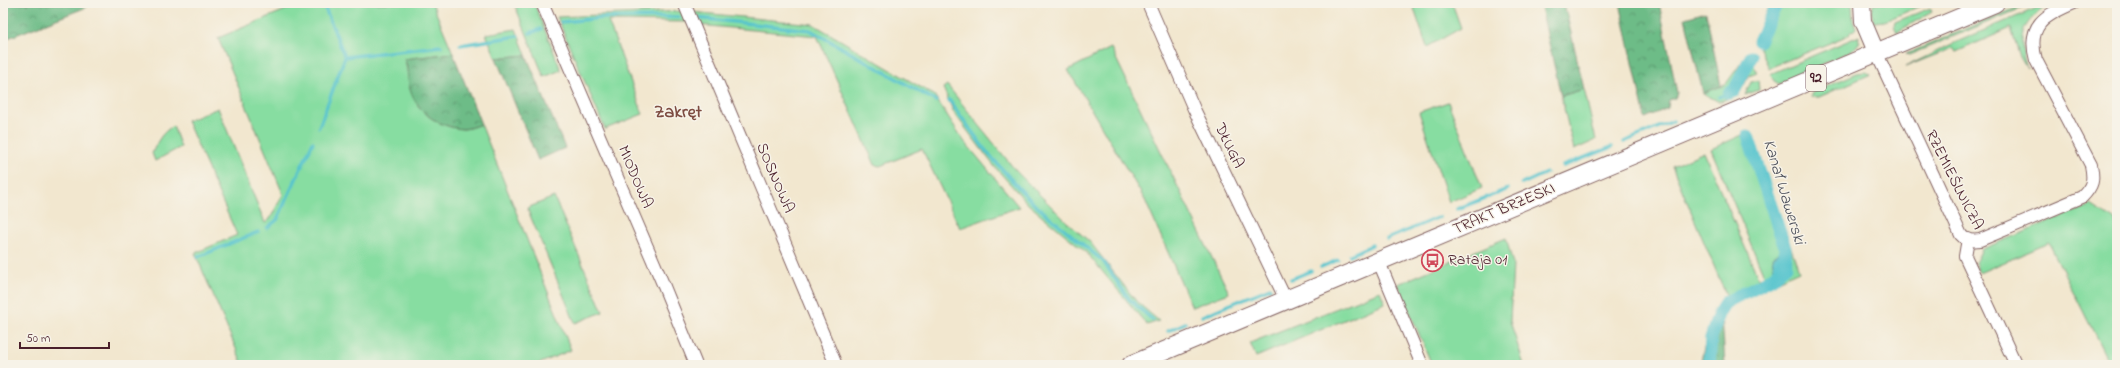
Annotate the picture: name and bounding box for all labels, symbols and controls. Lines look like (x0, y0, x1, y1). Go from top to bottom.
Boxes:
road number: 92 (1806, 65, 1826, 91)
district label: Zakręt (654, 100, 703, 126)
street label: DŁUGA (1207, 118, 1250, 173)
street label: RZEMIEŚLNICZA (1919, 126, 1990, 234)
water label: Kanał Wawerski (1756, 136, 1812, 249)
street label: SOSNOWA (749, 139, 801, 217)
street label: MIODOWA (611, 142, 659, 212)
street label: TRAKT BRZESKI (1449, 177, 1559, 241)
bus stop icon: Rataja 01 (1419, 247, 1445, 273)
place label: Rataja 01 (1448, 248, 1507, 272)
scale bar (20, 324, 109, 350)
text: 50 m (26, 330, 50, 348)

